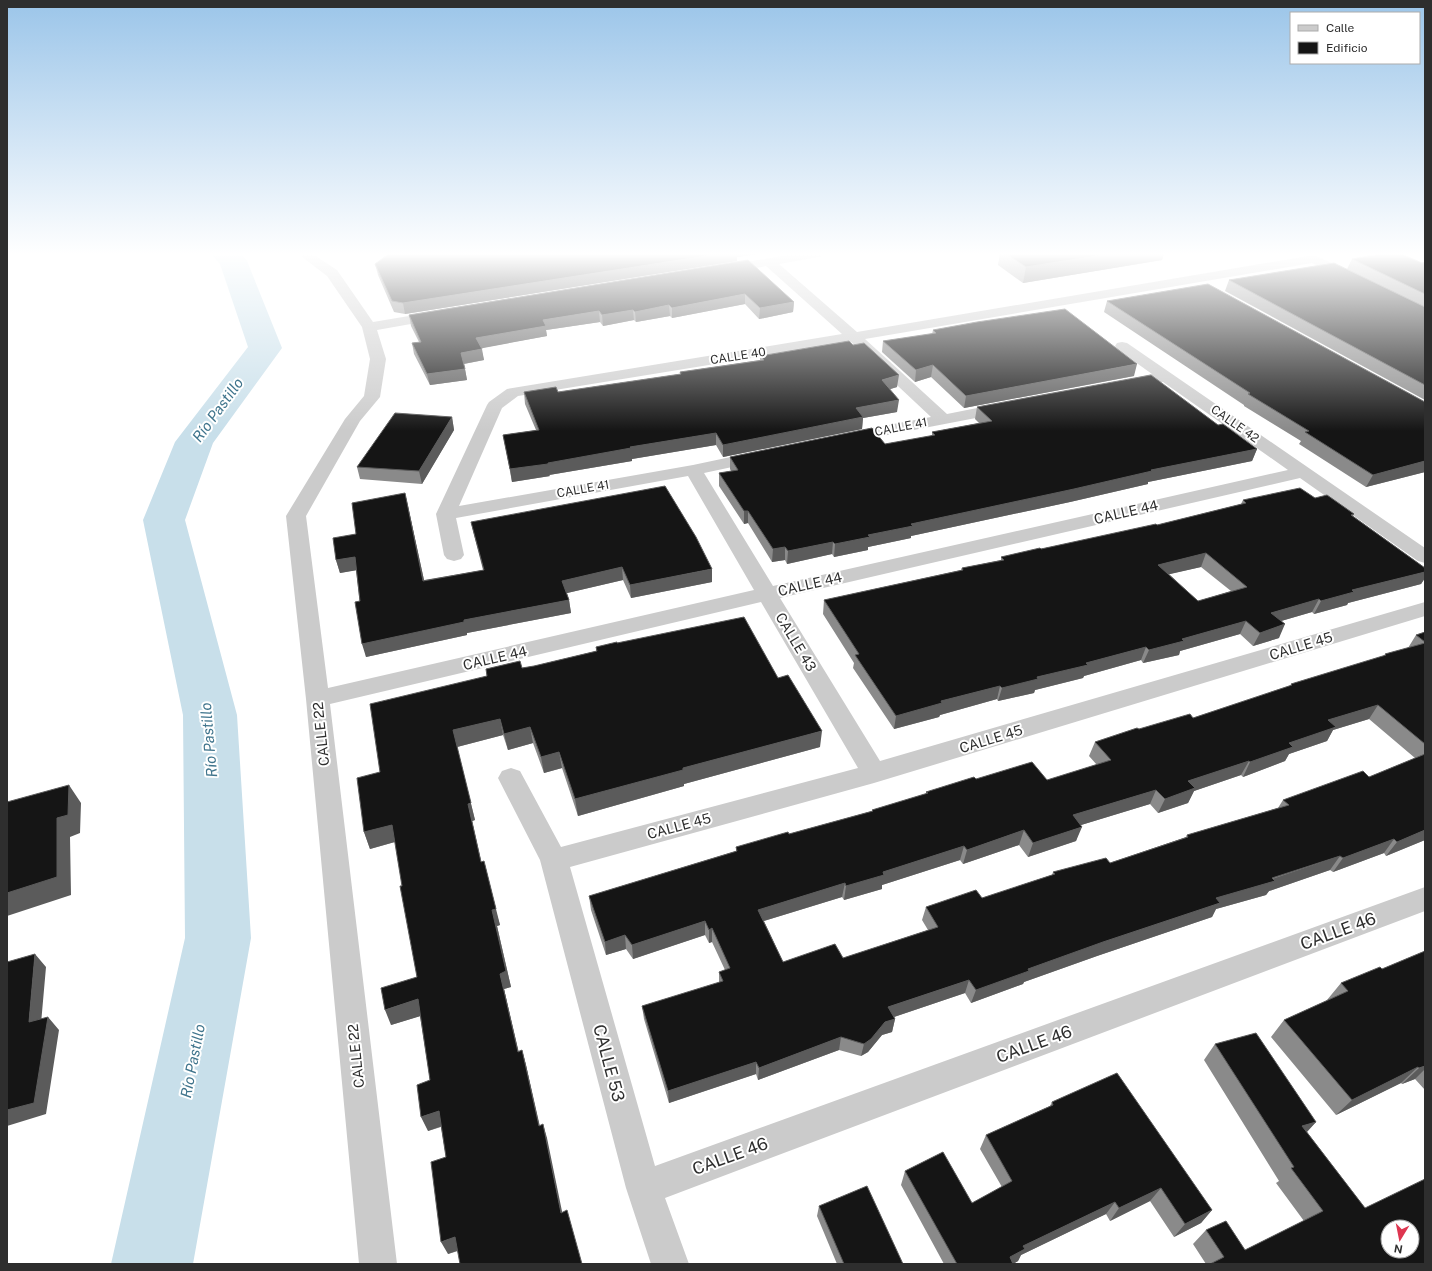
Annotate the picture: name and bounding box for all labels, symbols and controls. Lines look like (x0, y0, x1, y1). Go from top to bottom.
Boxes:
legend (1290, 12, 1420, 64)
text: Calle (1326, 21, 1355, 35)
text: Edificio (1326, 41, 1368, 55)
street label: CALLE 40 (709, 345, 767, 367)
water label: Río Pastillo (189, 374, 247, 445)
street label: CALLE 42 (1208, 402, 1262, 446)
street label: CALLE 41 (874, 415, 928, 439)
street label: CALLE 41 (556, 477, 610, 501)
street label: CALLE 44 (1092, 497, 1160, 527)
street label: CALLE 44 (776, 569, 844, 599)
street label: CALLE 43 (772, 610, 820, 674)
street label: CALLE 45 (1267, 629, 1335, 663)
street label: CALLE 44 (461, 643, 529, 673)
street label: CALLE 22 (310, 701, 332, 767)
water label: Río Pastillo (197, 702, 220, 778)
street label: CALLE 45 (957, 722, 1025, 756)
street label: CALLE 45 (645, 810, 713, 842)
street label: CALLE 46 (1297, 908, 1379, 954)
street label: CALLE 46 (993, 1021, 1075, 1067)
water label: Río Pastillo (177, 1022, 208, 1099)
street label: CALLE 53 (589, 1022, 629, 1104)
street label: CALLE 22 (345, 1023, 367, 1089)
street label: CALLE 46 (689, 1133, 771, 1179)
north arrow (1380, 1219, 1420, 1259)
text: N (1393, 1242, 1404, 1256)

